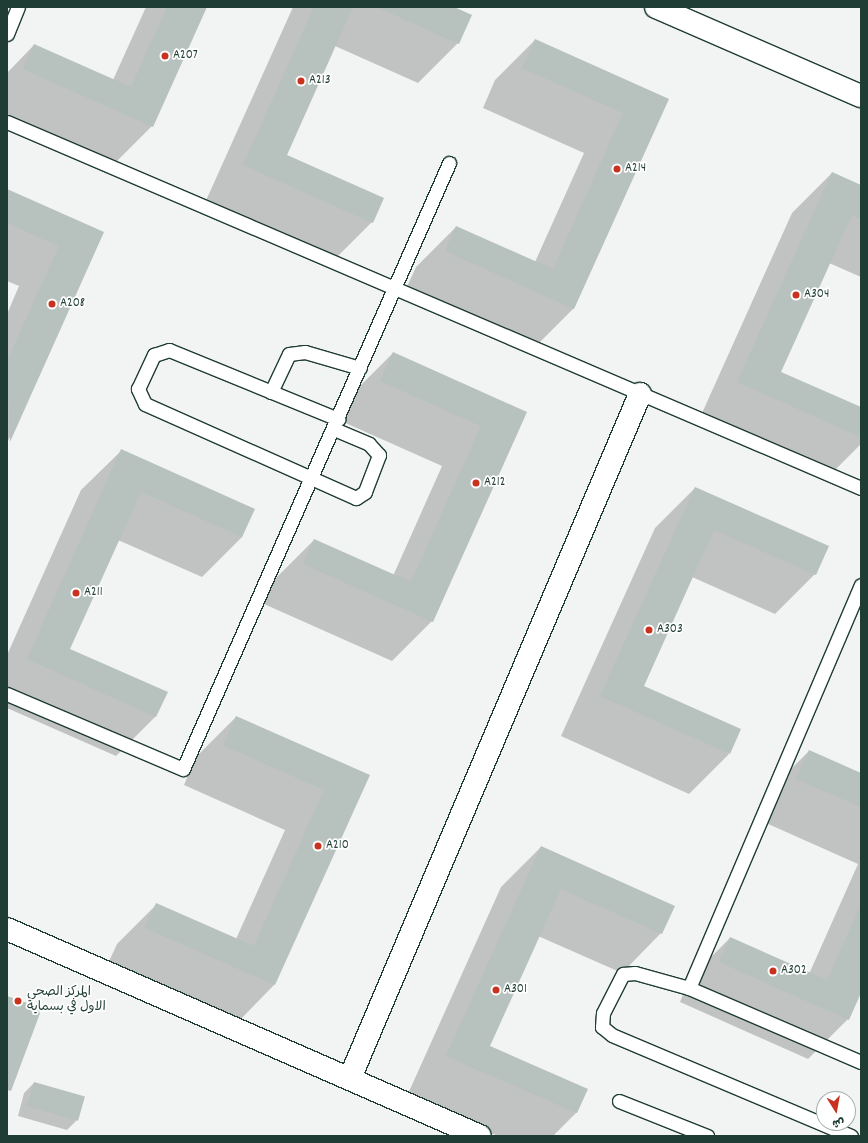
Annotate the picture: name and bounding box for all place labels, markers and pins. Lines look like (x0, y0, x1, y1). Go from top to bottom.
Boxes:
place label: A207 (173, 48, 198, 64)
marker: A207 (160, 51, 170, 61)
place label: A213 (309, 73, 330, 89)
marker: A213 (296, 76, 306, 86)
place label: A214 (625, 161, 646, 177)
marker: A214 (612, 164, 622, 174)
place label: A304 (804, 287, 829, 303)
marker: A304 (791, 290, 801, 300)
place label: A208 (60, 296, 85, 312)
marker: A208 (47, 299, 57, 309)
place label: A212 (484, 475, 505, 491)
marker: A212 (471, 478, 481, 488)
place label: A211 (84, 585, 102, 601)
marker: A211 (71, 588, 81, 598)
place label: A303 (657, 622, 683, 638)
marker: A303 (644, 625, 654, 635)
place label: A210 (326, 838, 349, 854)
marker: A210 (313, 841, 323, 851)
place label: A302 (781, 963, 807, 979)
marker: A302 (768, 966, 778, 976)
place label: A301 (504, 982, 527, 998)
marker: A301 (491, 985, 501, 995)
place label: المركز الصحي الاول في بسماية (27, 986, 106, 1017)
marker: المركز الصحي الاول في بسماية (12, 995, 24, 1007)

